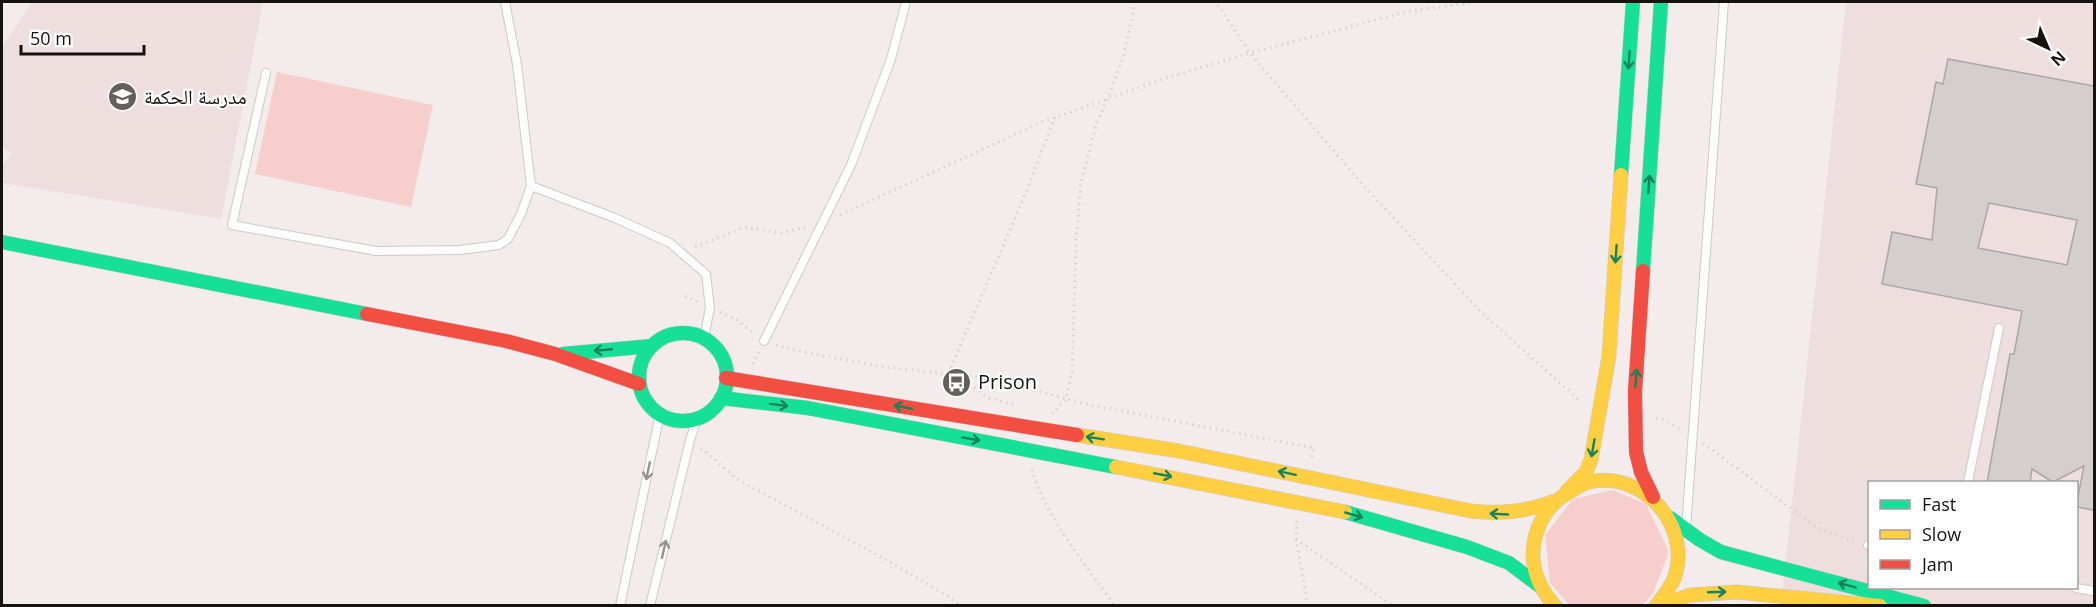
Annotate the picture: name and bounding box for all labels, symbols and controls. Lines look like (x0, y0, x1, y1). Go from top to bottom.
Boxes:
scale bar (21, 18, 144, 56)
north arrow (2018, 18, 2078, 78)
text: 50 m (30, 26, 72, 50)
text: N (2046, 46, 2071, 71)
one-way arrow (1624, 49, 1635, 69)
school or university icon: مدرسة الحكمة (107, 81, 139, 113)
place label: مدرسة الحكمة (144, 83, 247, 110)
one-way arrow (1644, 174, 1655, 194)
one-way arrow (1610, 244, 1621, 264)
one-way arrow (594, 345, 614, 356)
bus stop icon: Prison (941, 366, 973, 398)
place label: Prison (978, 368, 1037, 395)
one-way arrow (1631, 369, 1642, 389)
one-way arrow (769, 399, 789, 410)
one-way arrow (893, 401, 913, 412)
one-way arrow (1086, 433, 1105, 444)
one-way arrow (961, 434, 980, 445)
one-way arrow (1587, 437, 1598, 457)
one-way arrow (642, 462, 654, 481)
one-way arrow (1278, 467, 1297, 478)
one-way arrow (1152, 470, 1172, 481)
legend (1868, 481, 2078, 589)
text: Fast (1922, 492, 1956, 516)
one-way arrow (1489, 508, 1509, 519)
one-way arrow (1344, 509, 1363, 521)
text: Slow (1922, 522, 1961, 546)
one-way arrow (659, 539, 670, 559)
text: Jam (1920, 552, 1954, 576)
one-way arrow (1838, 579, 1857, 590)
one-way arrow (1706, 587, 1726, 598)

